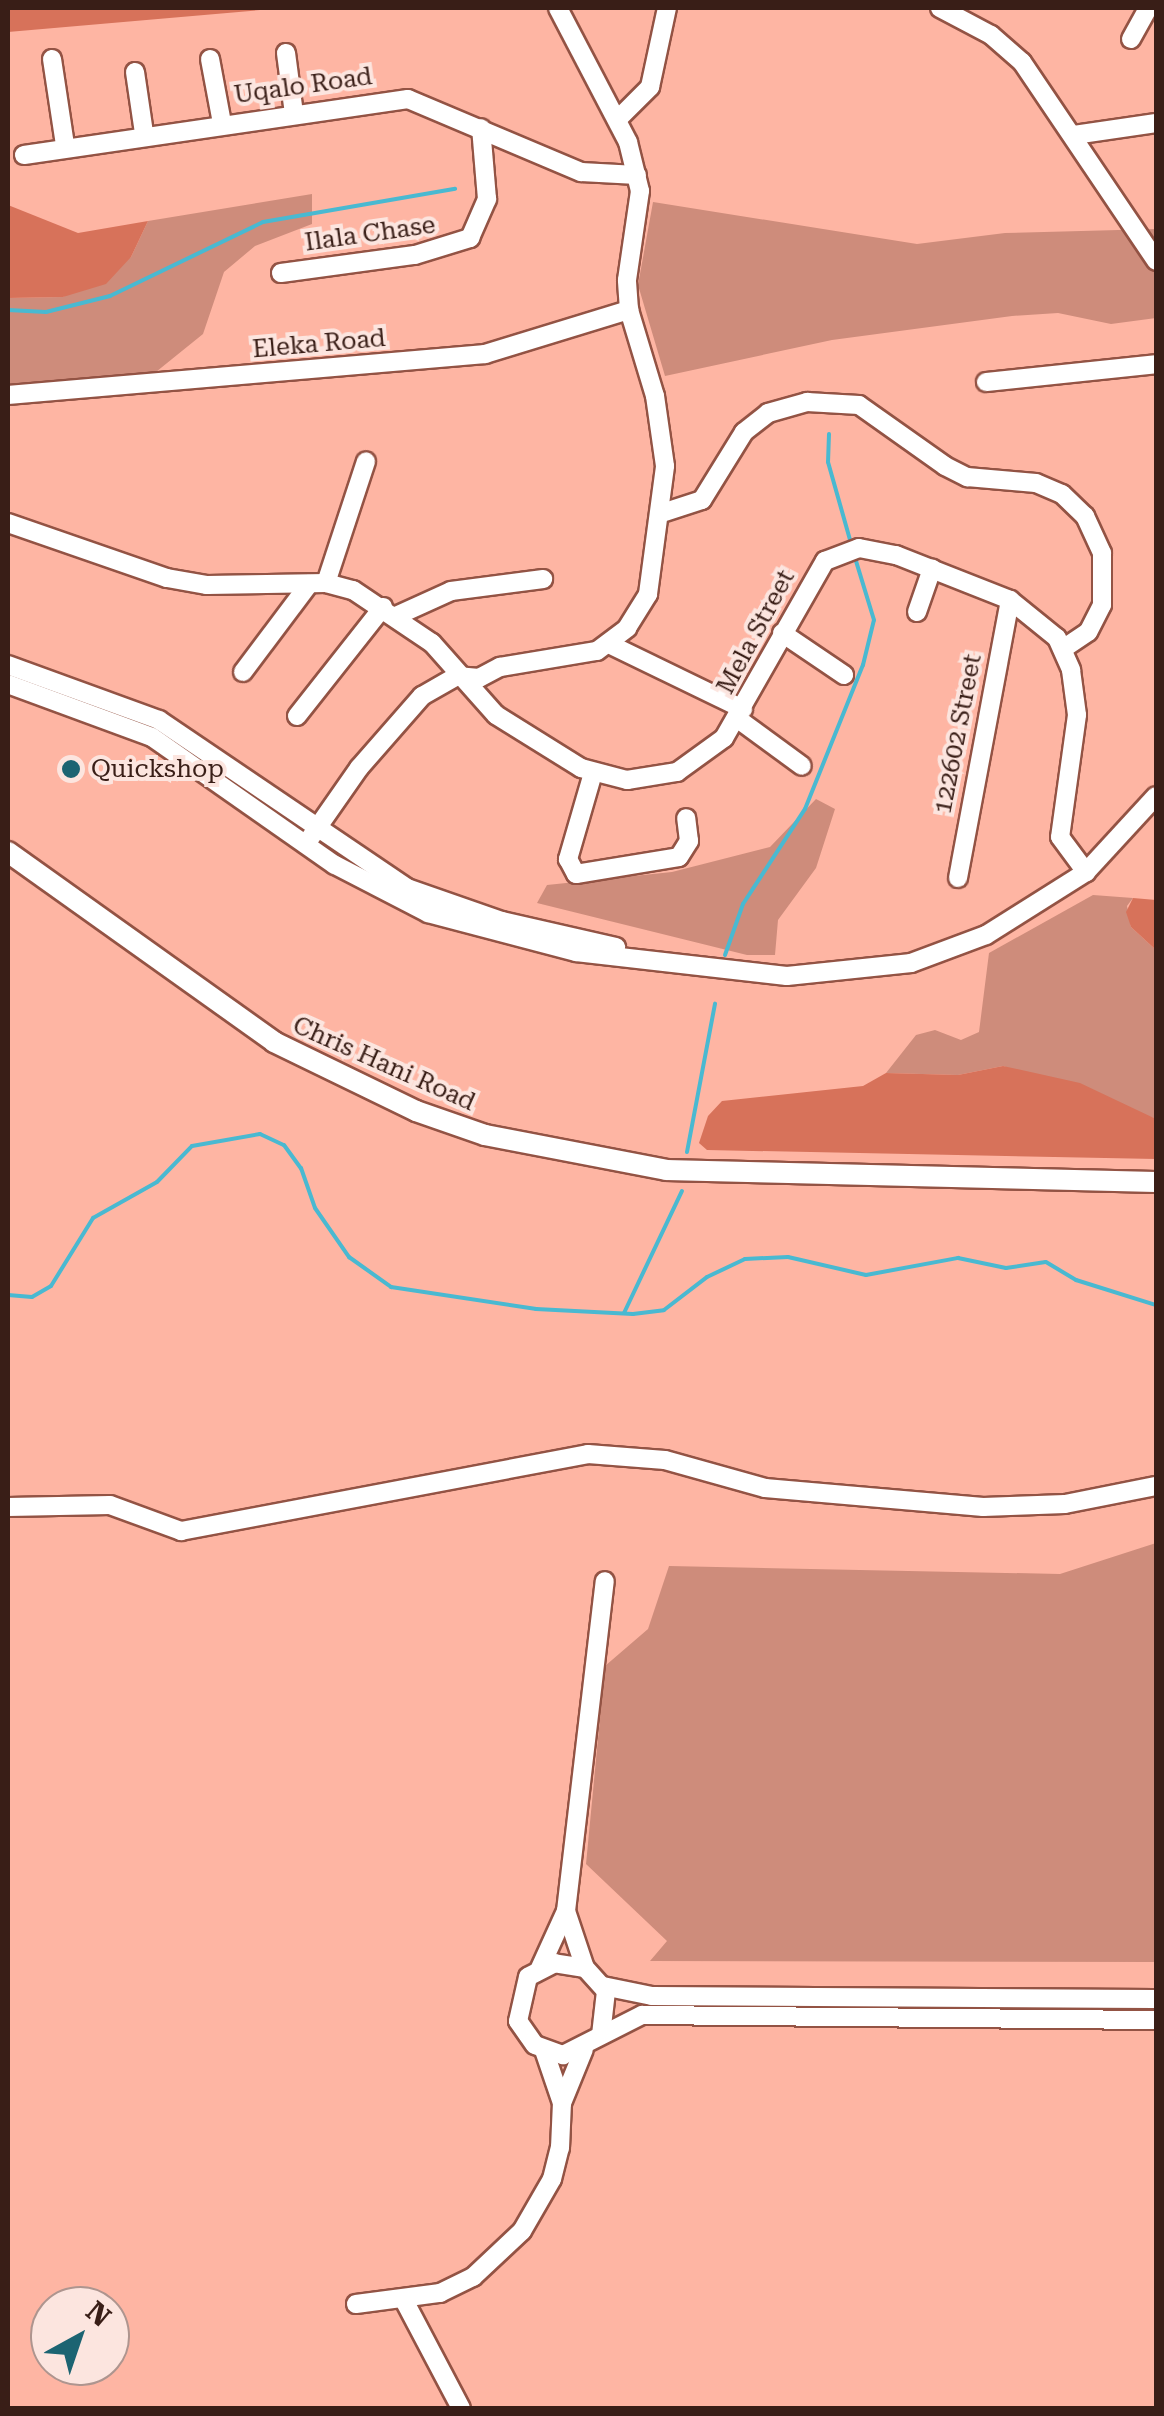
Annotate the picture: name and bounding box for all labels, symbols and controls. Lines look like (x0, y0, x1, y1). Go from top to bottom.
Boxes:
street label: Uqalo Road (232, 61, 374, 111)
street label: Ilala Chase (303, 210, 437, 258)
street label: Eleka Road (251, 323, 387, 365)
street label: Mela Street (711, 565, 801, 699)
street label: 122602 Street (928, 652, 988, 816)
place label: Quickshop (91, 754, 224, 784)
marker: Quickshop (60, 758, 82, 780)
street label: Chris Hani Road (288, 1010, 480, 1118)
north arrow (30, 2286, 130, 2386)
text: N (79, 2295, 117, 2334)

